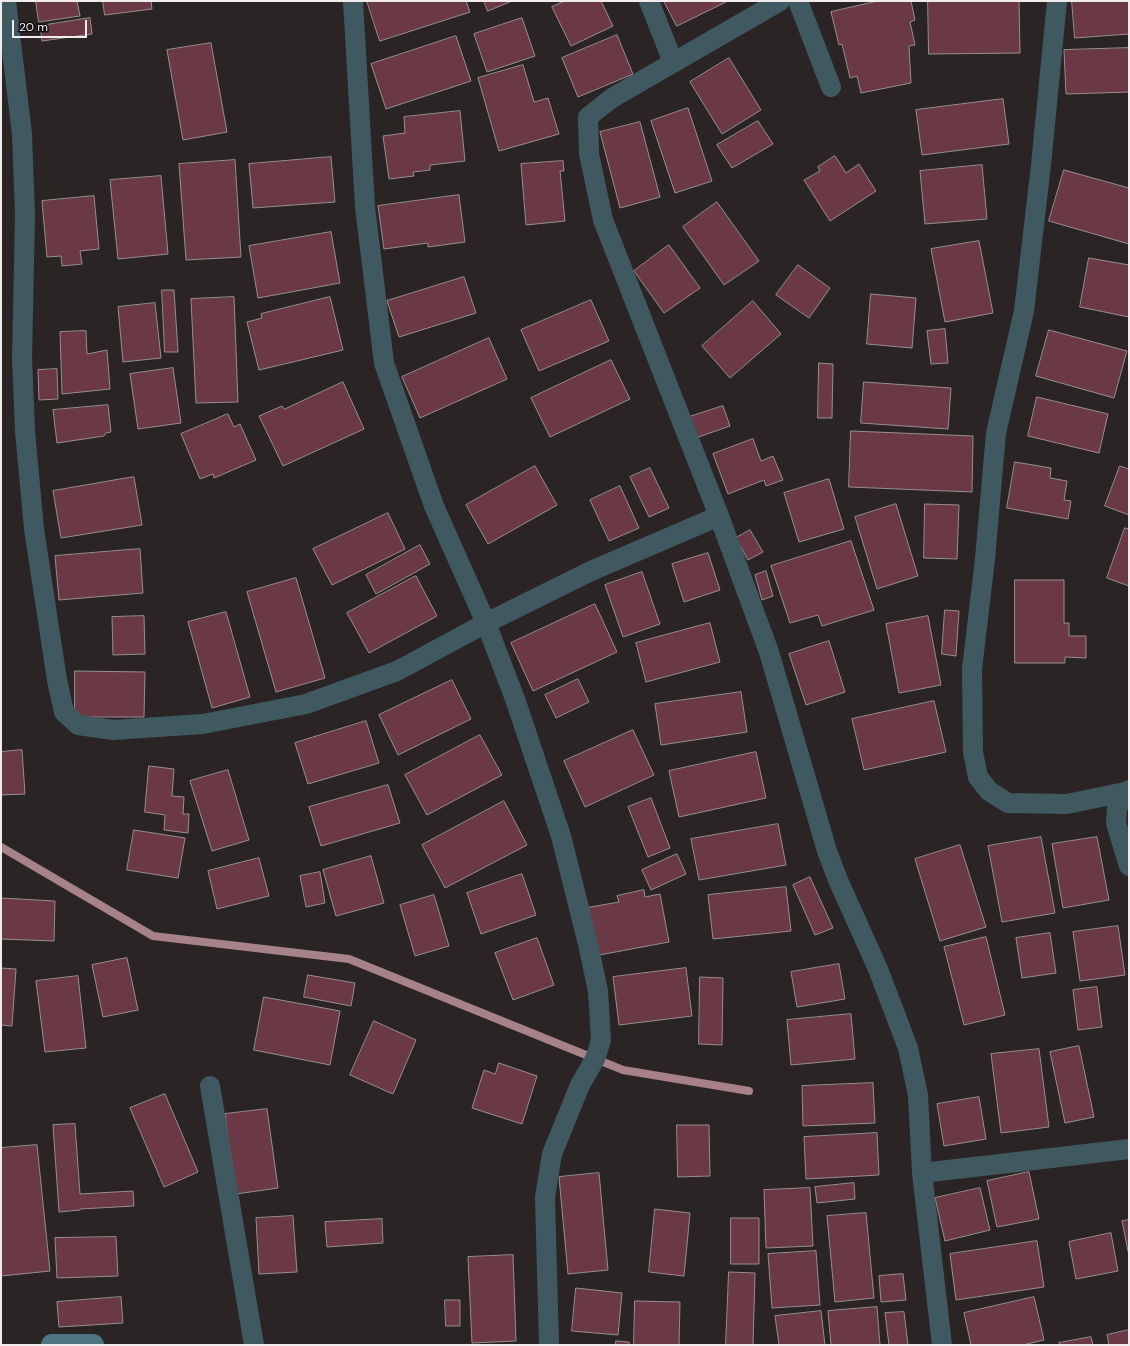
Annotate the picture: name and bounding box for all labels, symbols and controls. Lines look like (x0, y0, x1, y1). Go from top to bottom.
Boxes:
scale bar (14, 12, 89, 38)
text: 20 m (19, 19, 48, 35)

